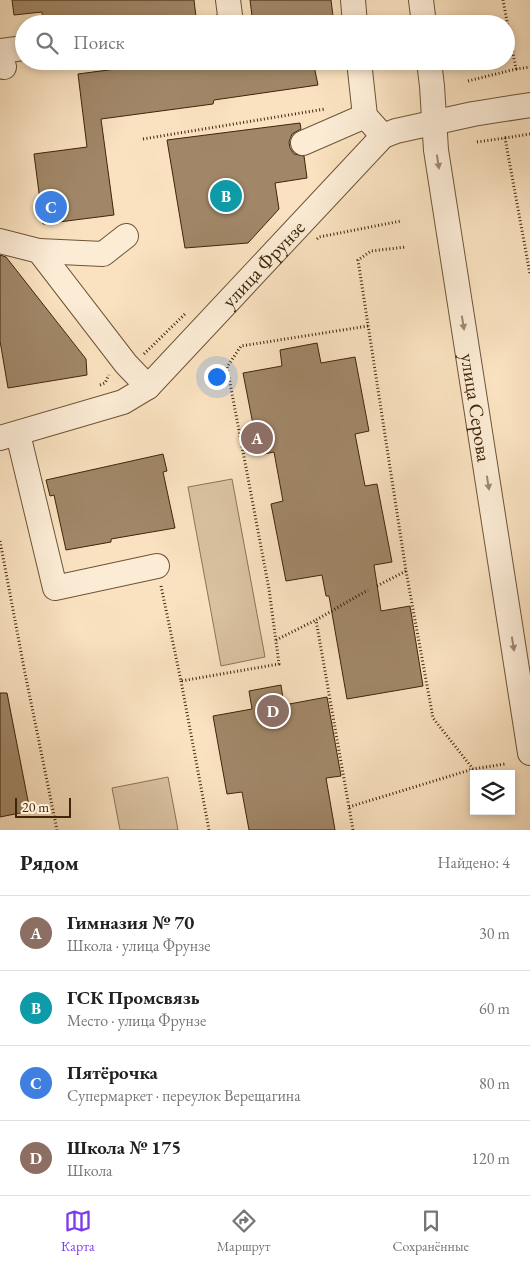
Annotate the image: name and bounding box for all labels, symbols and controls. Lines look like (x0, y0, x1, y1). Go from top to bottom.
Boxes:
search box (15, 15, 515, 70)
icon: search (33, 29, 61, 57)
text: Поиск (73, 30, 125, 55)
one-way arrow (434, 154, 442, 170)
pin: B (210, 177, 242, 215)
pin: C (35, 188, 67, 226)
street label: улица Фрунзе (216, 215, 311, 313)
one-way arrow (459, 315, 467, 331)
street label: улица Серова (455, 351, 497, 464)
your location (204, 364, 230, 390)
pin: A (241, 419, 273, 457)
one-way arrow (484, 476, 492, 492)
one-way arrow (509, 636, 517, 652)
pin: D (257, 692, 289, 730)
map controls (470, 770, 515, 815)
button: layers (470, 770, 515, 815)
scale bar (15, 795, 71, 818)
text: 20 m (22, 798, 49, 816)
text: Рядом (20, 849, 79, 876)
text: Найдено: 4 (438, 852, 510, 873)
text: Гимназия № 70 (67, 910, 194, 935)
text: A (30, 923, 42, 944)
text: 30 m (479, 923, 510, 944)
text: Школа · улица Фрунзе (67, 935, 210, 956)
text: ГСК Промсвязь (67, 985, 200, 1010)
text: B (31, 998, 41, 1019)
text: 60 m (479, 998, 510, 1019)
text: Место · улица Фрунзе (67, 1010, 206, 1031)
text: Пятёрочка (67, 1060, 158, 1085)
text: C (30, 1073, 42, 1094)
text: 80 m (479, 1073, 510, 1094)
text: Супермаркет · переулок Верещагина (67, 1085, 301, 1106)
text: Школа № 175 (67, 1135, 181, 1160)
text: D (30, 1148, 42, 1169)
text: 120 m (471, 1148, 510, 1169)
text: Школа (67, 1160, 112, 1181)
tab: Карта (61, 1207, 95, 1255)
tab: Маршрут (217, 1207, 270, 1255)
tab: Сохранённые (393, 1207, 469, 1255)

